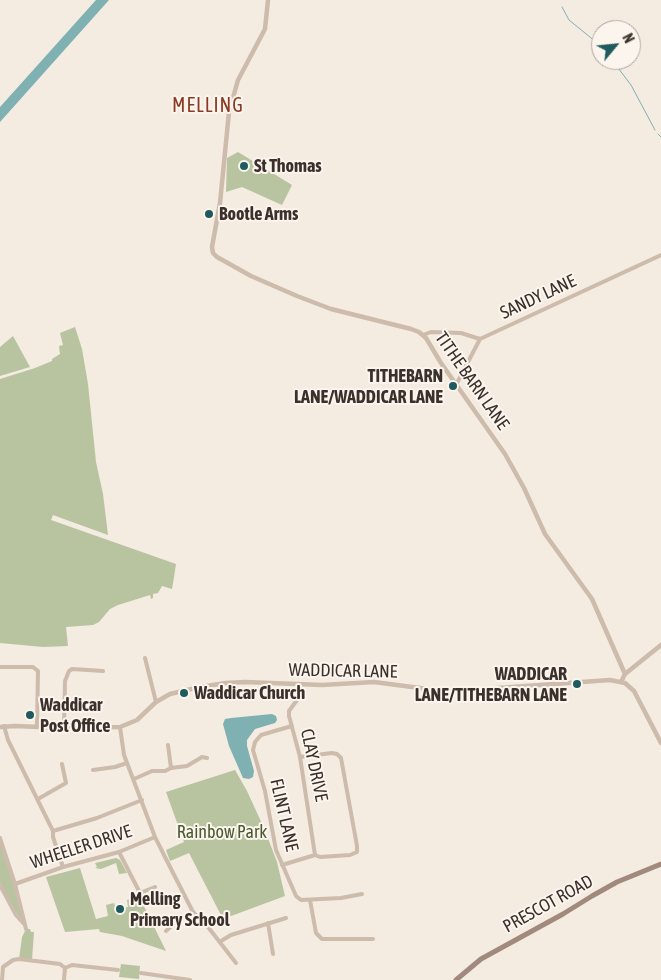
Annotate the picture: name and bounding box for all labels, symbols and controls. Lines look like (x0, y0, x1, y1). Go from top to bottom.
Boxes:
north arrow (591, 20, 641, 70)
text: N (619, 31, 637, 46)
district label: MELLING (171, 94, 245, 118)
place label: St Thomas (254, 155, 322, 177)
marker: St Thomas (238, 160, 250, 172)
place label: Bootle Arms (219, 203, 298, 225)
marker: Bootle Arms (203, 208, 215, 220)
street label: SANDY LANE (497, 270, 579, 324)
street label: TITHE BARN LANE (430, 328, 514, 434)
place label: TITHEBARN LANE/WADDICAR LANE (294, 365, 443, 408)
marker: TITHEBARN LANE/WADDICAR LANE (447, 380, 459, 392)
street label: WADDICAR LANE (288, 659, 398, 683)
place label: WADDICAR LANE/TITHEBARN LANE (415, 663, 567, 706)
marker: WADDICAR LANE/TITHEBARN LANE (571, 678, 583, 690)
place label: Waddicar Church (194, 682, 305, 704)
marker: Waddicar Church (178, 687, 190, 699)
place label: Waddicar Post Office (40, 694, 110, 736)
marker: Waddicar Post Office (24, 709, 36, 721)
street label: CLAY DRIVE (296, 727, 332, 803)
street label: FLINT LANE (265, 777, 303, 853)
street label: WHEELER DRIVE (28, 820, 134, 874)
park label: Rainbow Park (177, 821, 267, 843)
street label: PRESCOT ROAD (499, 870, 597, 938)
place label: Melling Primary School (130, 888, 229, 931)
marker: Melling Primary School (114, 903, 126, 915)

